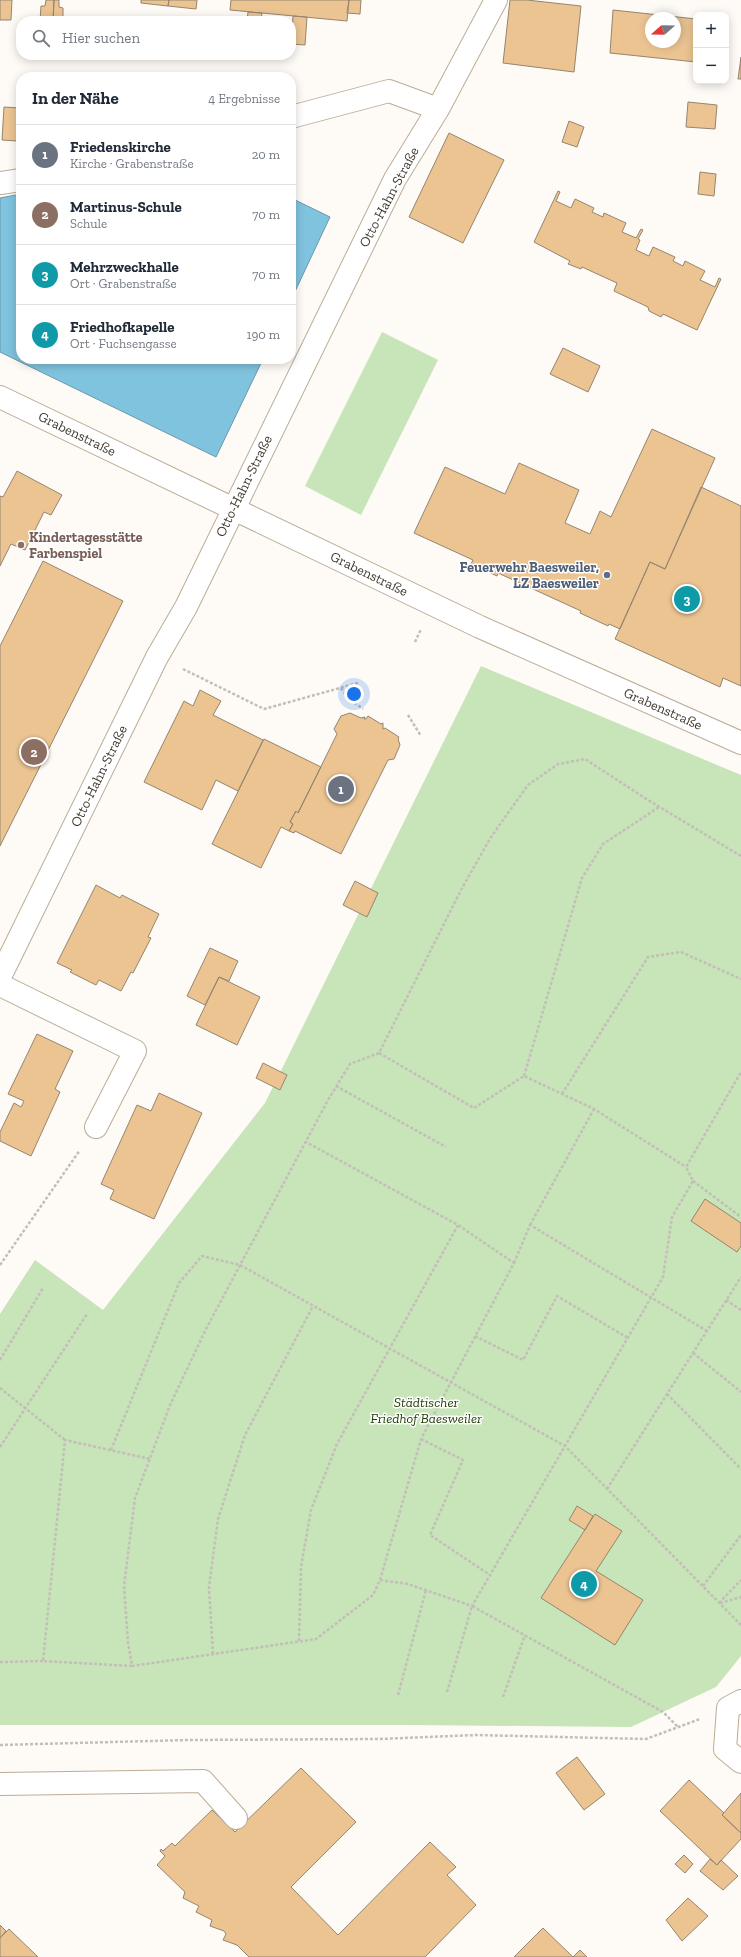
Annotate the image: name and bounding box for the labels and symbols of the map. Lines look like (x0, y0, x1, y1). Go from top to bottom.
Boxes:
north arrow (645, 12, 681, 48)
street label: Otto-Hahn-Straße (355, 144, 423, 250)
street label: Grabenstraße (35, 408, 119, 460)
street label: Otto-Hahn-Straße (212, 432, 276, 540)
place label: Kindertagesstätte Farbenspiel (29, 529, 143, 562)
marker: Kindertagesstätte Farbenspiel (16, 540, 26, 550)
street label: Grabenstraße (327, 548, 411, 600)
place label: Feuerwehr Baesweiler, LZ Baesweiler (460, 559, 599, 592)
marker: Feuerwehr Baesweiler, LZ Baesweiler (602, 570, 612, 580)
pin: 3 (674, 584, 700, 614)
your location (344, 684, 364, 704)
street label: Grabenstraße (621, 684, 705, 734)
street label: Otto-Hahn-Straße (67, 722, 131, 830)
pin: 2 (21, 737, 47, 767)
pin: 1 (328, 774, 354, 804)
park label: Städtischer Friedhof Baesweiler (370, 1394, 482, 1427)
pin: 4 (571, 1569, 597, 1599)

